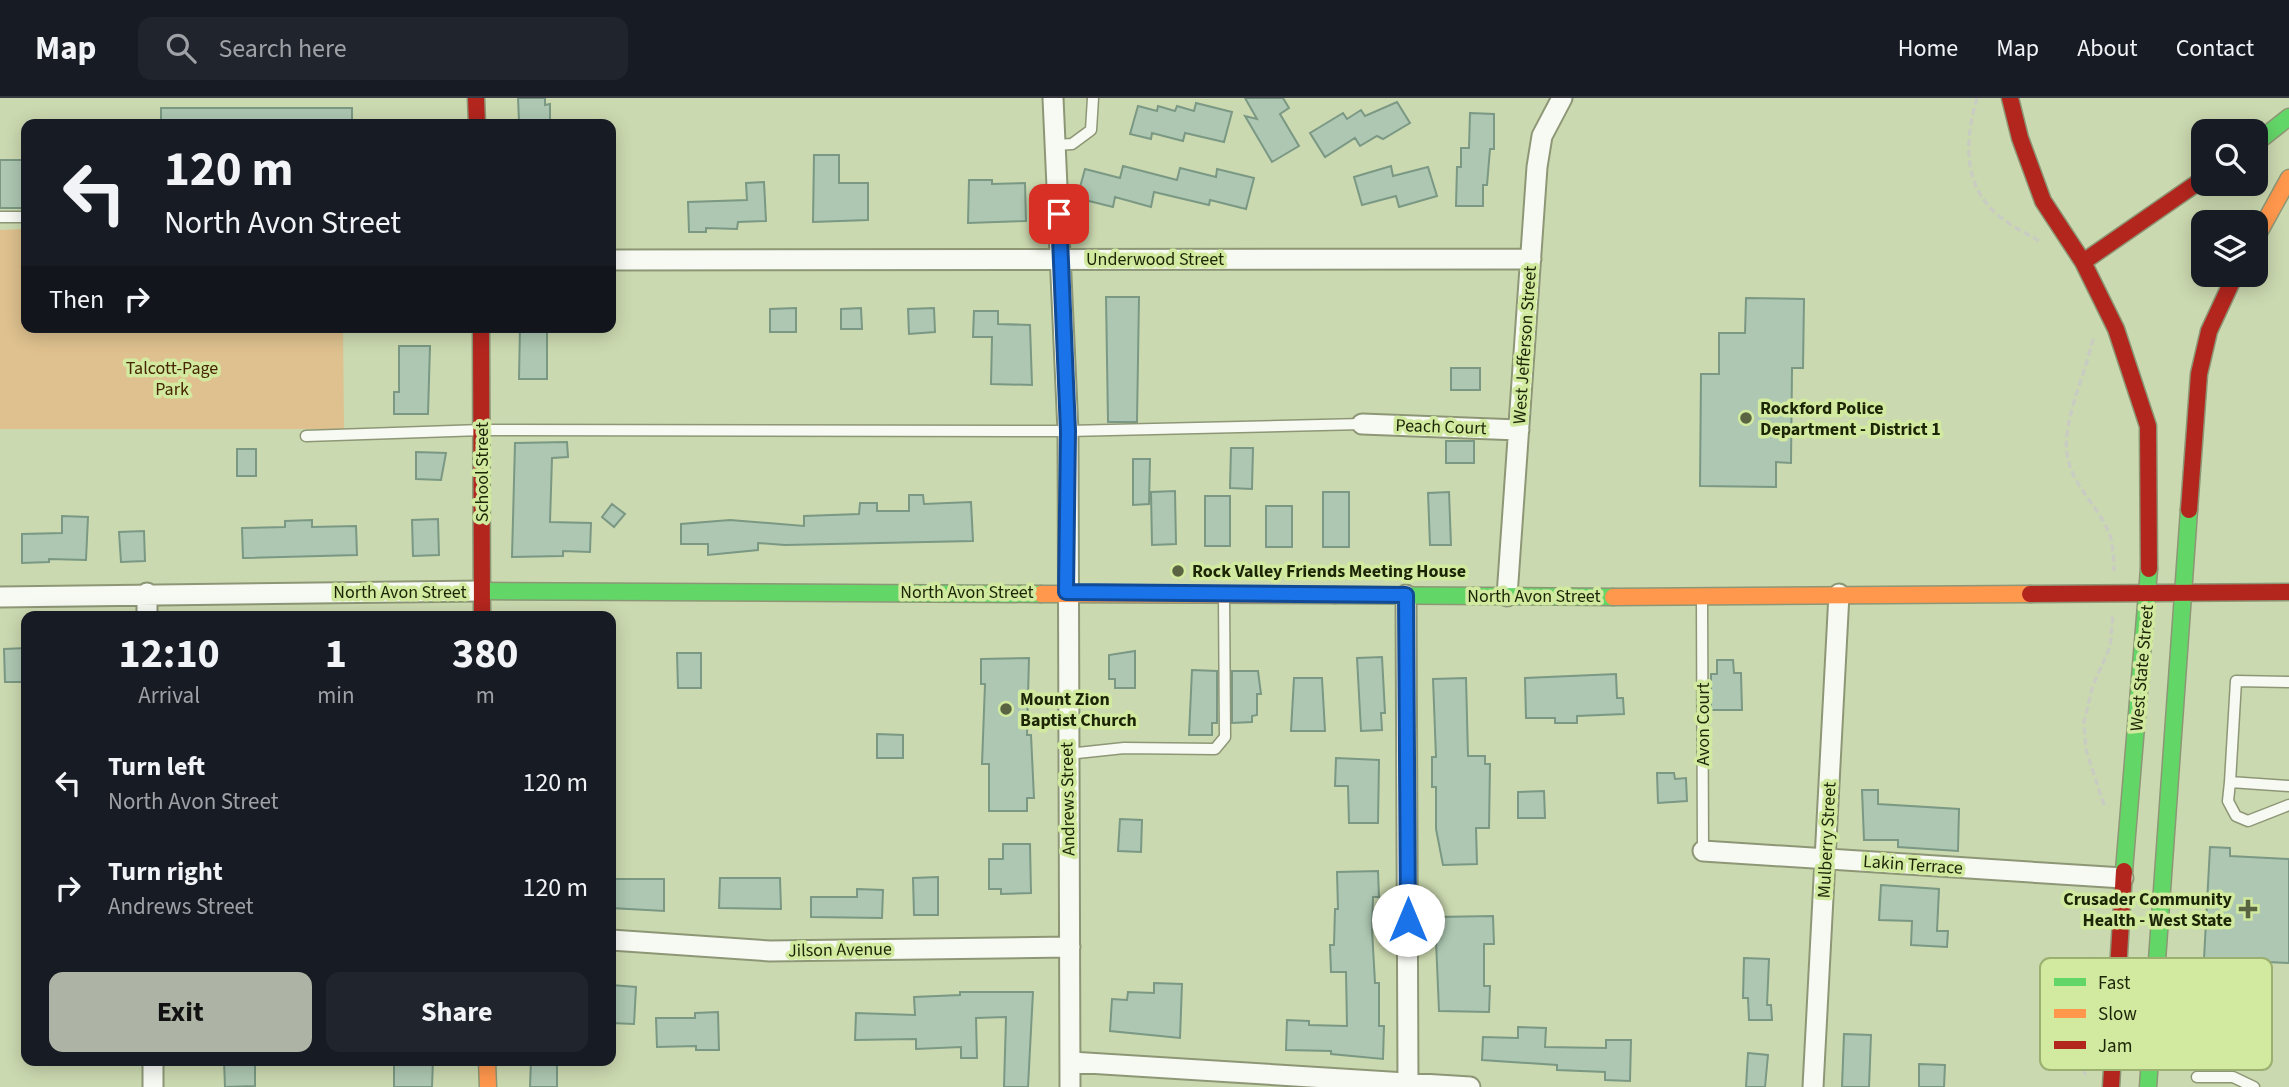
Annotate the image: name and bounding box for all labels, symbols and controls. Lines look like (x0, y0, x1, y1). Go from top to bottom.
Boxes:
search box (138, 17, 628, 80)
text: Map (35, 25, 96, 72)
icon: search (162, 29, 200, 67)
text: Search here (218, 30, 347, 67)
text: Home (1898, 31, 1958, 66)
text: Map (1996, 31, 2039, 66)
text: About (2077, 31, 2138, 66)
text: Contact (2176, 31, 2254, 66)
map controls (2191, 119, 2268, 287)
button: search (2191, 119, 2268, 196)
text: 120 m (164, 135, 293, 205)
icon: left (49, 147, 140, 238)
pin (1029, 184, 1089, 244)
icon: arrive (1040, 195, 1078, 233)
text: North Avon Street (164, 200, 401, 246)
button: layers (2191, 210, 2268, 287)
street label: Underwood Street (1086, 247, 1224, 272)
street label: West Jefferson Street (1507, 265, 1543, 425)
icon: right (118, 280, 156, 318)
text: Then (49, 281, 104, 318)
park label: Talcott-Page Park (126, 356, 218, 402)
place label: Rockford Police Department - District 1 (1760, 396, 1941, 442)
marker: Rockford Police Department - District 1 (1738, 410, 1754, 426)
street label: Peach Court (1395, 413, 1487, 441)
street label: School Street (470, 422, 495, 522)
place label: Rock Valley Friends Meeting House (1192, 559, 1466, 584)
marker: Rock Valley Friends Meeting House (1170, 563, 1186, 579)
street label: North Avon Street (333, 580, 467, 605)
street label: North Avon Street (900, 580, 1034, 605)
street label: North Avon Street (1467, 584, 1601, 609)
street label: West State Street (2124, 604, 2160, 732)
text: 12:10 (118, 624, 220, 684)
text: 1 (325, 624, 347, 684)
text: 380 (452, 624, 519, 684)
text: Arrival (138, 679, 200, 712)
text: min (317, 679, 355, 712)
text: m (476, 679, 495, 712)
street label: Avon Court (1691, 682, 1716, 766)
place label: Mount Zion Baptist Church (1020, 687, 1137, 733)
marker: Mount Zion Baptist Church (998, 701, 1014, 717)
street label: Andrews Street (1055, 742, 1081, 856)
text: Turn left (108, 748, 205, 785)
icon: left (49, 764, 87, 802)
text: 120 m (522, 764, 588, 801)
street label: Mulberry Street (1811, 781, 1843, 899)
text: North Avon Street (108, 785, 278, 818)
street label: Lakin Terrace (1862, 849, 1964, 881)
text: Turn right (108, 853, 223, 890)
icon: right (49, 869, 87, 907)
text: 120 m (522, 869, 588, 906)
position arrow (1371, 883, 1445, 957)
place label: Crusader Community Health - West State (2063, 887, 2233, 933)
text: Andrews Street (108, 890, 254, 923)
marker: Crusader Community Health - West State (2238, 899, 2258, 919)
street label: Jilson Avenue (788, 937, 892, 963)
legend (2040, 958, 2272, 1070)
text: Fast (2098, 970, 2131, 997)
button: Exit (49, 972, 312, 1052)
button: Share (326, 972, 588, 1052)
text: Slow (2098, 1001, 2137, 1028)
text: Jam (2098, 1033, 2132, 1060)

